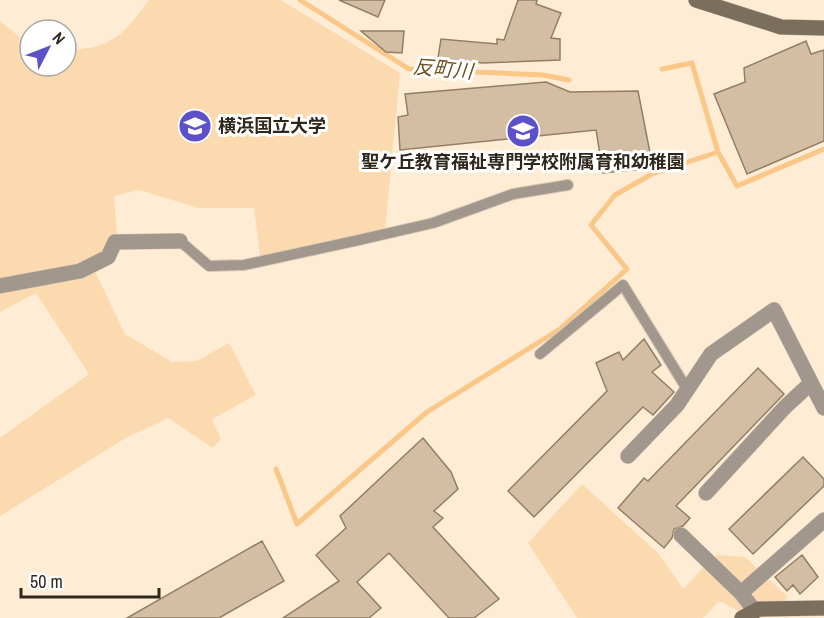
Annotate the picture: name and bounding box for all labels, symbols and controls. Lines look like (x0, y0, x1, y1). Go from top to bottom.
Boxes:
north arrow (18, 18, 78, 78)
text: N (48, 27, 70, 49)
water label: 反町川 (412, 52, 476, 85)
school or university icon: 横浜国立大学 (177, 108, 213, 144)
place label: 横浜国立大学 (218, 113, 326, 138)
school or university icon: 聖ケ丘教育福祉専門学校附属育和幼稚園 (505, 113, 541, 149)
place label: 聖ケ丘教育福祉専門学校附属育和幼稚園 (361, 149, 685, 174)
scale bar (21, 561, 159, 599)
text: 50 m (30, 569, 63, 594)

